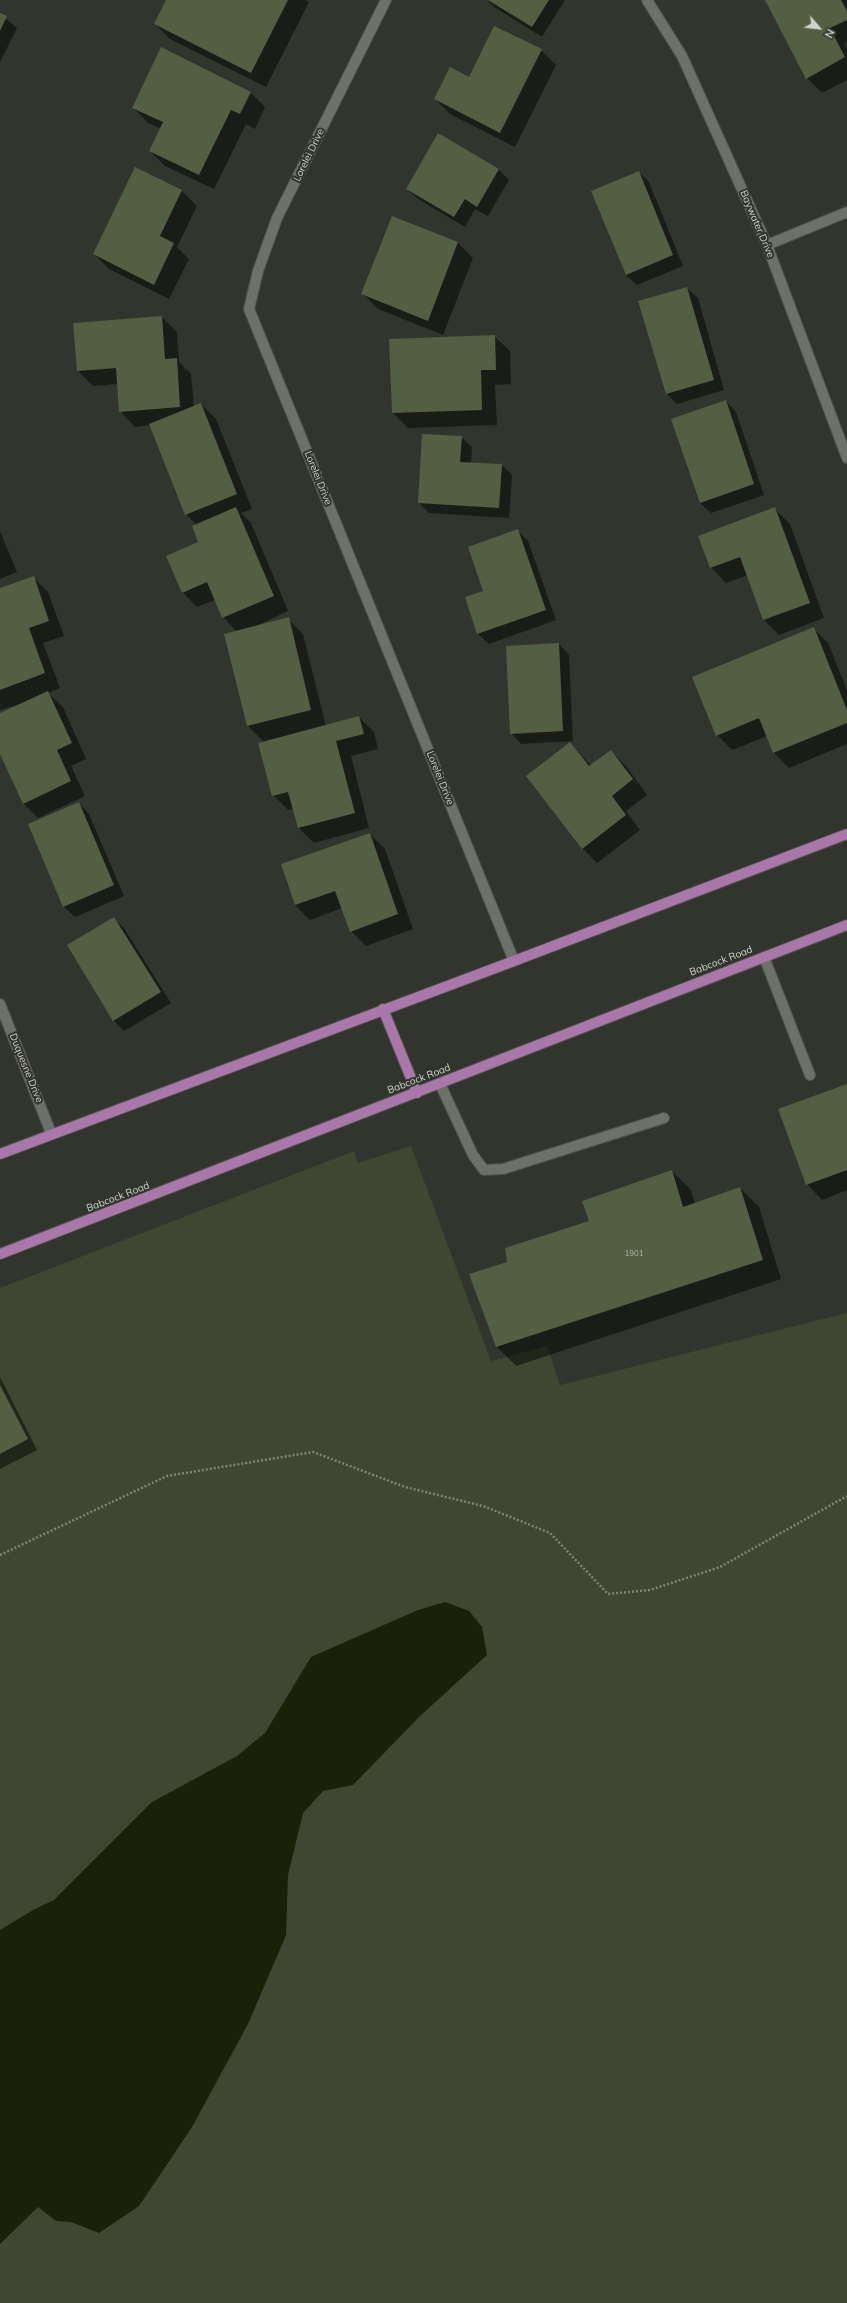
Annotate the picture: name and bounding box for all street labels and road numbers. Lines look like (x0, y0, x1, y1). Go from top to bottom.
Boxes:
street label: Lorelei Drive (291, 127, 327, 183)
street label: Baywater Drive (737, 188, 777, 260)
street label: Lorelei Drive (302, 449, 334, 507)
street label: Lorelei Drive (424, 749, 456, 807)
street label: Babcock Road (688, 943, 754, 979)
street label: Duquesne Drive (7, 1032, 45, 1104)
street label: Babcock Road (386, 1061, 452, 1097)
street label: Babcock Road (85, 1179, 151, 1215)

